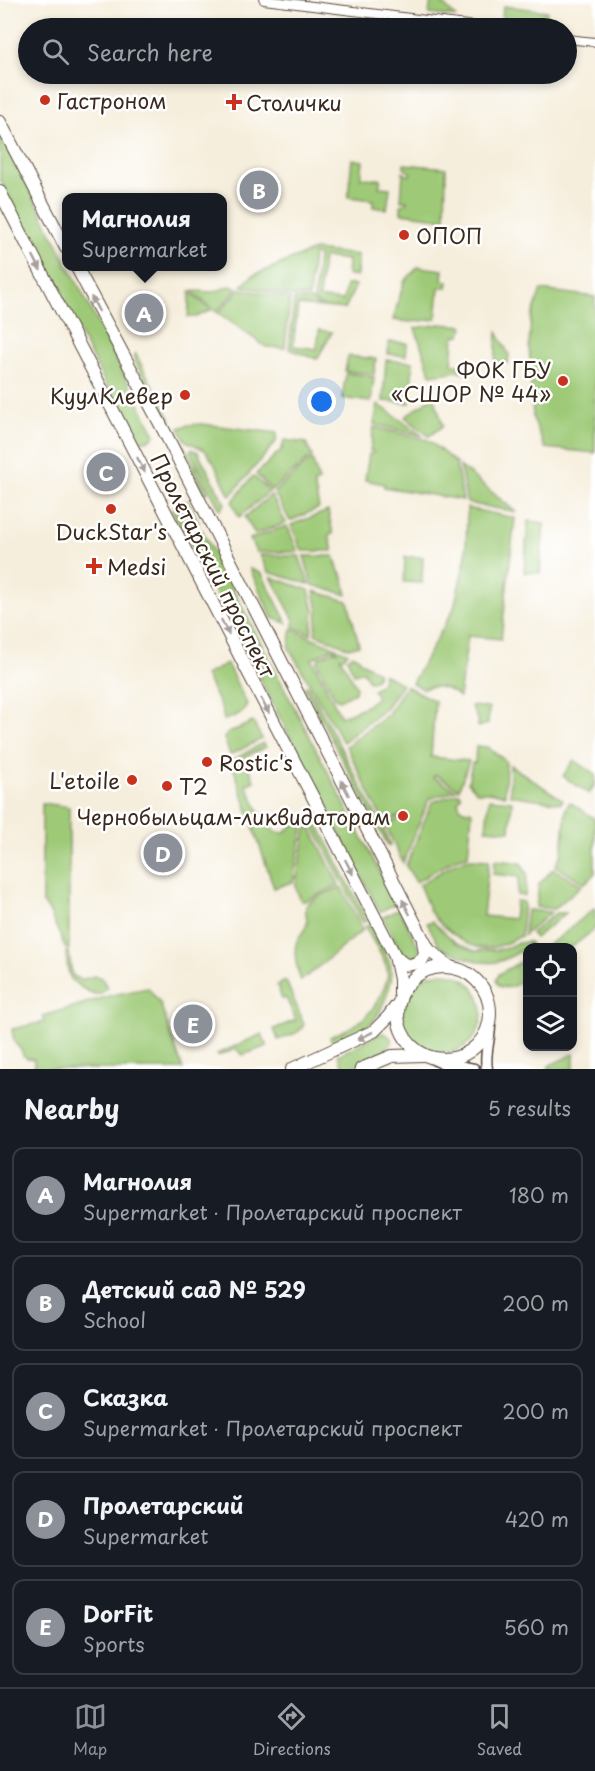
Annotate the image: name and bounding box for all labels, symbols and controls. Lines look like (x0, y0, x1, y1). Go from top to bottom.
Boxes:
search box (18, 18, 577, 84)
icon: search (39, 35, 72, 68)
text: Search here (87, 35, 213, 68)
place label: Гастроном (57, 84, 167, 116)
place label: Столички (246, 86, 342, 118)
marker: Гастроном (38, 93, 52, 107)
marker: Столички (227, 95, 241, 109)
pin: B (240, 168, 278, 213)
popup (62, 193, 227, 271)
text: Магнолия (82, 201, 191, 234)
place label: ОПОП (416, 219, 483, 251)
marker: ОПОП (397, 228, 411, 242)
text: Supermarket (82, 234, 207, 264)
one-way arrow (32, 254, 42, 271)
pin: A (124, 290, 164, 336)
one-way arrow (90, 295, 100, 312)
place label: ФОК ГБУ «СШОР № 44» (391, 353, 551, 409)
marker: ФОК ГБУ «СШОР № 44» (556, 374, 570, 388)
place label: КуулКлевер (50, 379, 173, 411)
your location (307, 387, 336, 416)
marker: КуулКлевер (178, 388, 192, 402)
street label: Пролетарский проспект (143, 447, 285, 684)
pin: C (86, 450, 126, 494)
one-way arrow (136, 457, 146, 474)
marker: DuckStar's (104, 502, 118, 516)
place label: DuckStar's (55, 515, 167, 547)
place label: Medsi (107, 550, 166, 582)
marker: Medsi (85, 557, 103, 575)
one-way arrow (220, 618, 229, 635)
one-way arrow (260, 697, 270, 714)
place label: Rostic's (219, 746, 293, 778)
marker: Rostic's (200, 755, 214, 769)
place label: L'etoile (49, 764, 120, 796)
place label: T2 (179, 770, 208, 802)
marker: L'etoile (125, 773, 139, 787)
marker: T2 (160, 779, 174, 793)
one-way arrow (341, 780, 350, 797)
place label: Чернобыльцам-ликвидаторам (77, 800, 391, 832)
marker: Чернобыльцам-ликвидаторам (396, 809, 410, 823)
pin: D (144, 830, 182, 876)
one-way arrow (344, 858, 354, 876)
one-way arrow (402, 899, 411, 916)
map controls (523, 943, 577, 1051)
button: locate (523, 943, 577, 997)
button: layers (523, 997, 577, 1051)
pin: E (174, 1002, 212, 1046)
one-way arrow (356, 1031, 373, 1041)
text: Nearby (24, 1089, 119, 1128)
text: 5 results (488, 1093, 571, 1123)
text: Магнолия (83, 1164, 192, 1197)
text: A (38, 1180, 53, 1210)
text: 180 m (509, 1180, 569, 1210)
text: Supermarket · Пролетарский проспект (83, 1197, 462, 1227)
text: Детский сад № 529 (83, 1272, 306, 1305)
text: B (39, 1288, 52, 1318)
text: 200 m (502, 1288, 569, 1318)
text: School (83, 1305, 146, 1335)
text: Сказка (83, 1380, 168, 1413)
text: C (38, 1396, 53, 1426)
text: 200 m (502, 1396, 569, 1426)
text: Supermarket · Пролетарский проспект (83, 1413, 462, 1443)
text: Пролетарский (83, 1488, 244, 1521)
text: D (38, 1504, 53, 1534)
text: 420 m (505, 1504, 569, 1534)
text: Supermarket (83, 1521, 209, 1551)
text: DorFit (83, 1596, 153, 1629)
text: E (39, 1612, 52, 1642)
text: 560 m (504, 1612, 569, 1642)
text: Sports (83, 1629, 145, 1659)
tab: Map (73, 1700, 107, 1760)
tab: Directions (253, 1700, 331, 1760)
tab: Saved (477, 1700, 522, 1760)

